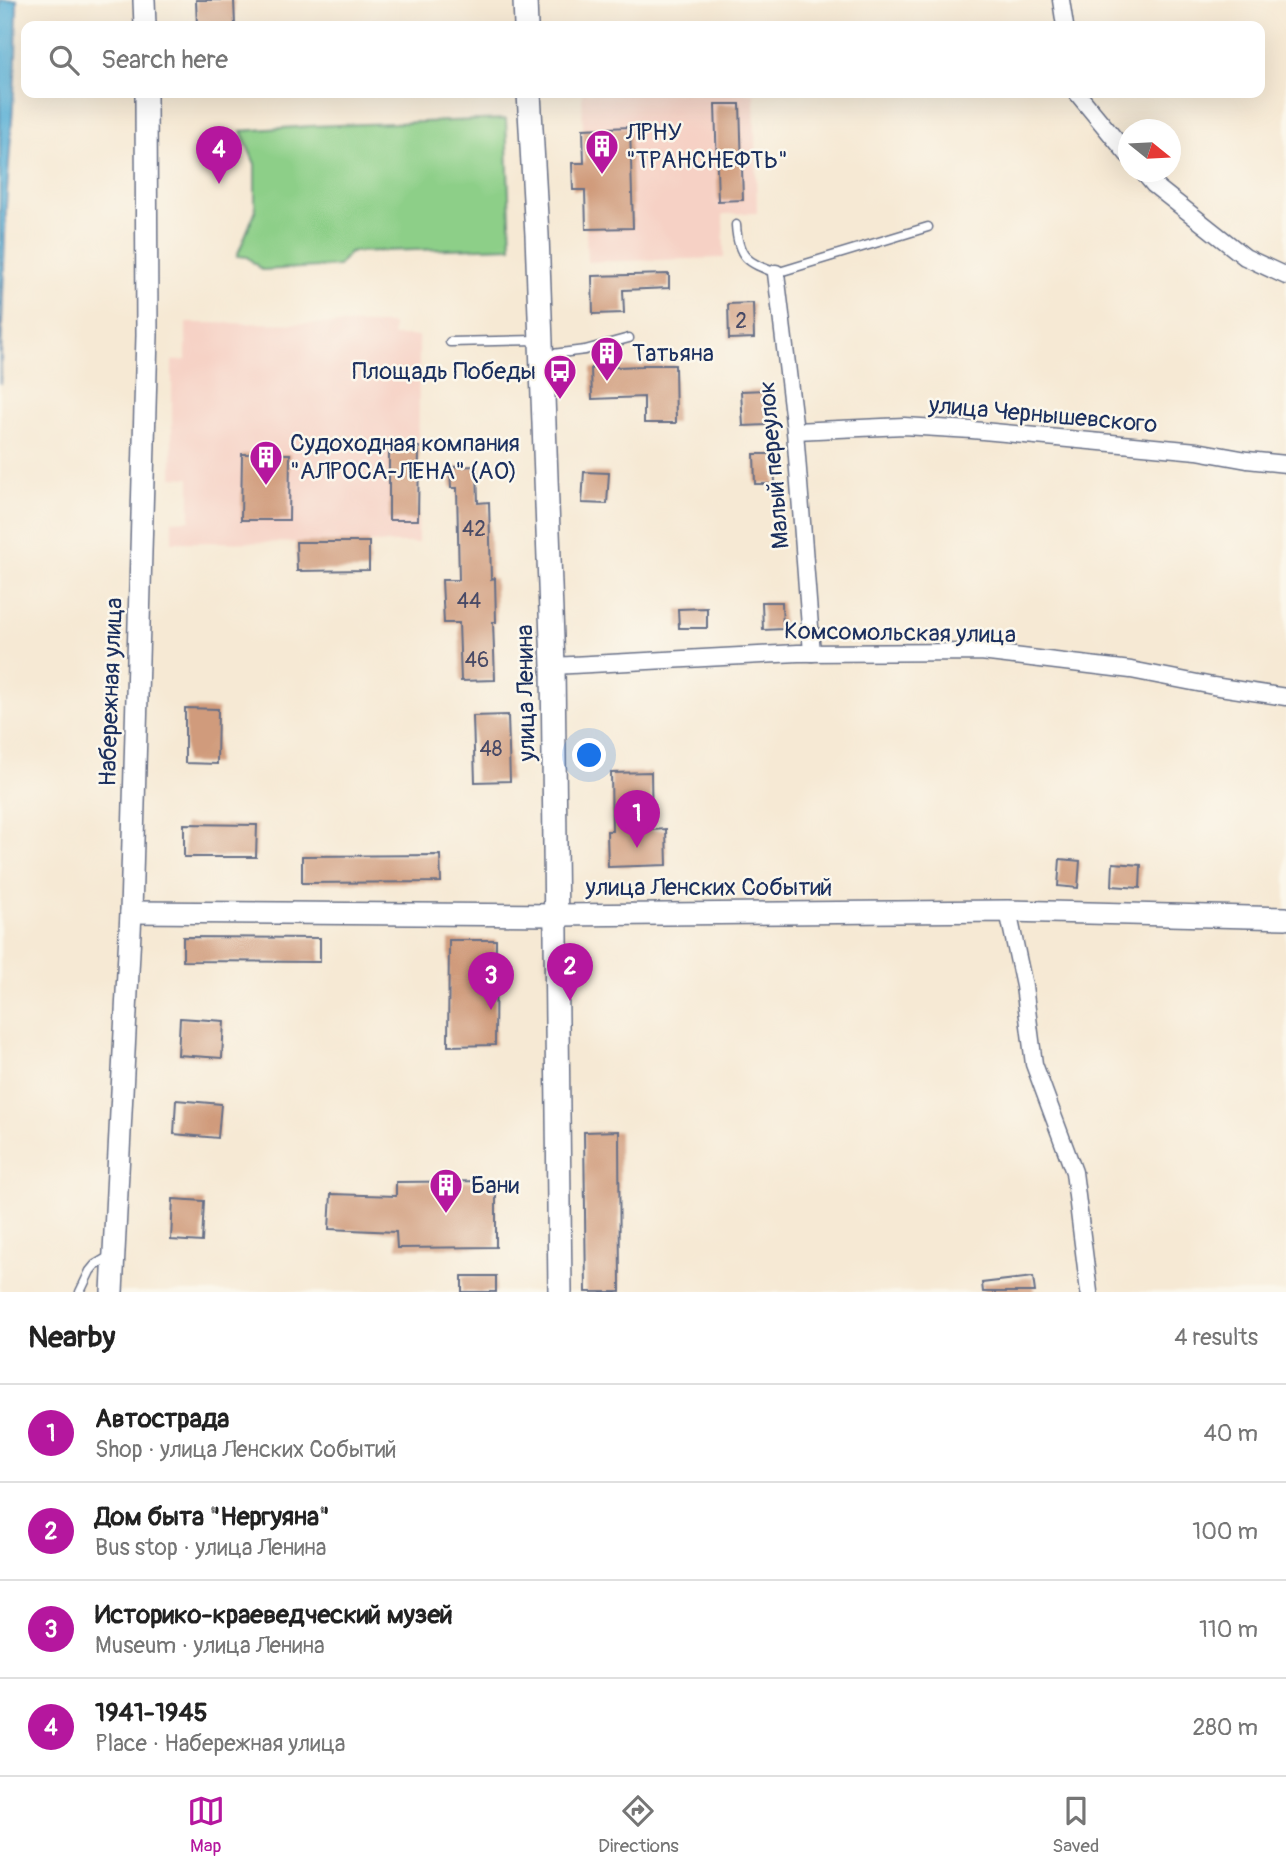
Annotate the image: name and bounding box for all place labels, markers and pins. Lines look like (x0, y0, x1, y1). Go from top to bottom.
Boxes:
place label: ЛРНУ "ТРАНСНЕФТЬ" (625, 118, 788, 175)
pin: 4 (196, 126, 242, 184)
building icon: ЛРНУ "ТРАНСНЕФТЬ" (583, 127, 621, 176)
building icon: Татьяна (588, 334, 626, 383)
place label: Татьяна (632, 339, 714, 368)
bus stop icon: Площадь Победы (541, 352, 579, 401)
place label: Площадь Победы (352, 357, 536, 386)
place label: Судоходная компания "АЛРОСА-ЛЕНА" (АО) (290, 429, 520, 486)
building icon: Судоходная компания "АЛРОСА-ЛЕНА" (АО) (247, 438, 285, 487)
pin: 1 (614, 790, 660, 848)
pin: 2 (547, 943, 593, 1001)
pin: 3 (468, 952, 514, 1010)
building icon: Бани (427, 1166, 465, 1215)
place label: Бани (471, 1171, 520, 1200)

